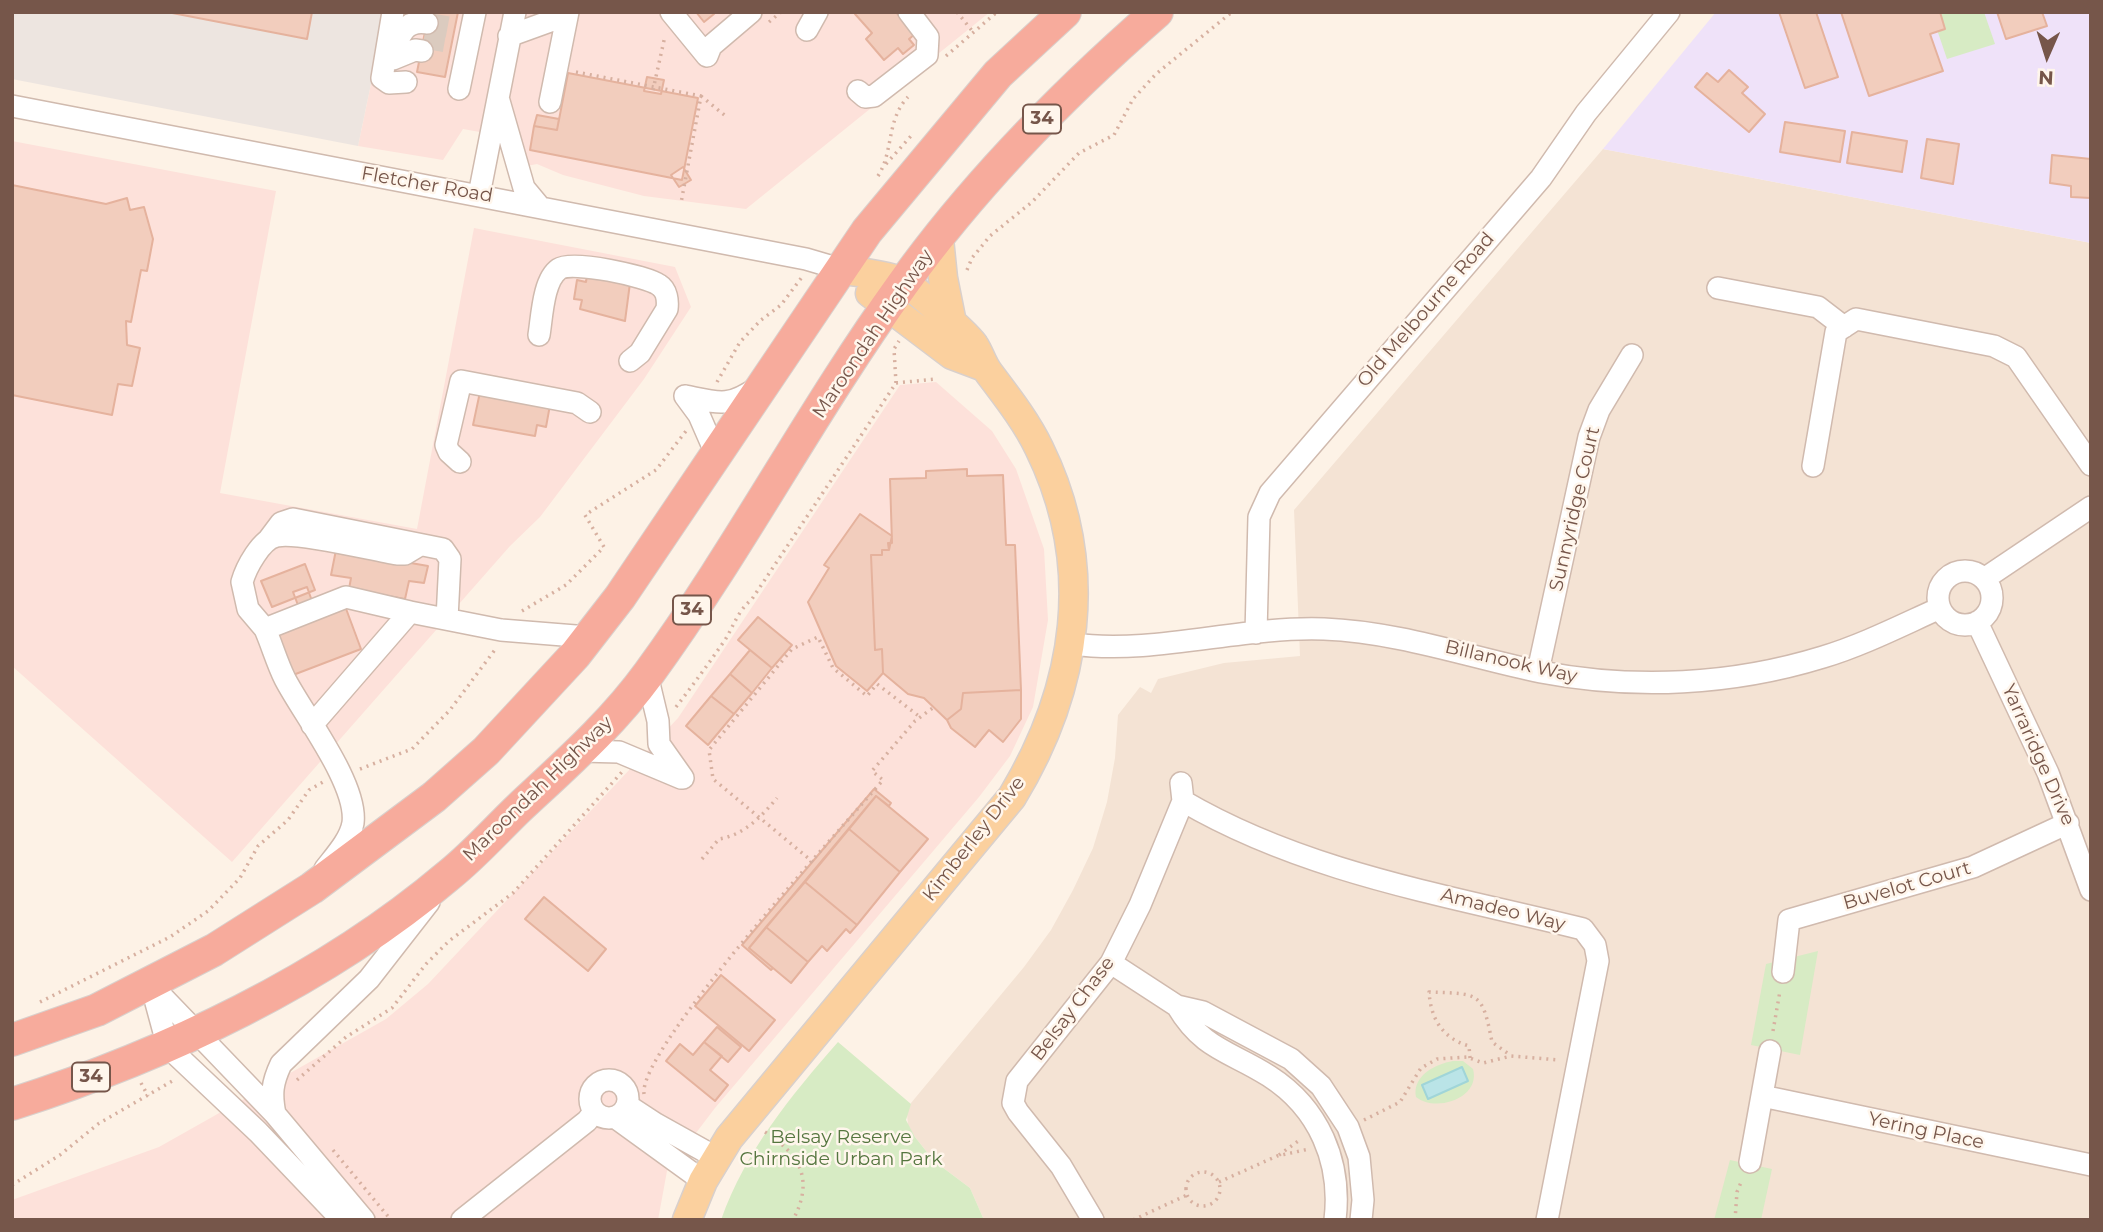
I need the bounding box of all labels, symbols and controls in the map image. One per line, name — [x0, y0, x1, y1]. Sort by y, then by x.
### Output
north arrow — [2012, 21, 2082, 91]
text: N — [2038, 66, 2054, 89]
road number: 34 — [1023, 104, 1061, 134]
street label: Fletcher Road — [359, 162, 495, 208]
street label: Old Melbourne Road — [1353, 228, 1499, 392]
street label: Maroondah Highway — [808, 245, 938, 423]
street label: Sunnyridge Court — [1545, 424, 1605, 594]
road number: 34 — [673, 596, 711, 624]
street label: Billanook Way — [1443, 636, 1579, 688]
street label: Yarraridge Drive — [1997, 681, 2079, 829]
street label: Maroondah Highway — [459, 712, 617, 866]
street label: Kimberley Drive — [918, 772, 1030, 906]
street label: Buvelot Court — [1841, 857, 1973, 915]
street label: Amadeo Way — [1438, 884, 1568, 936]
street label: Belsay Chase — [1026, 952, 1120, 1066]
road number: 34 — [72, 1062, 110, 1092]
street label: Yering Place — [1866, 1108, 1986, 1154]
park label: Belsay Reserve Chirnside Urban Park — [739, 1126, 943, 1170]

